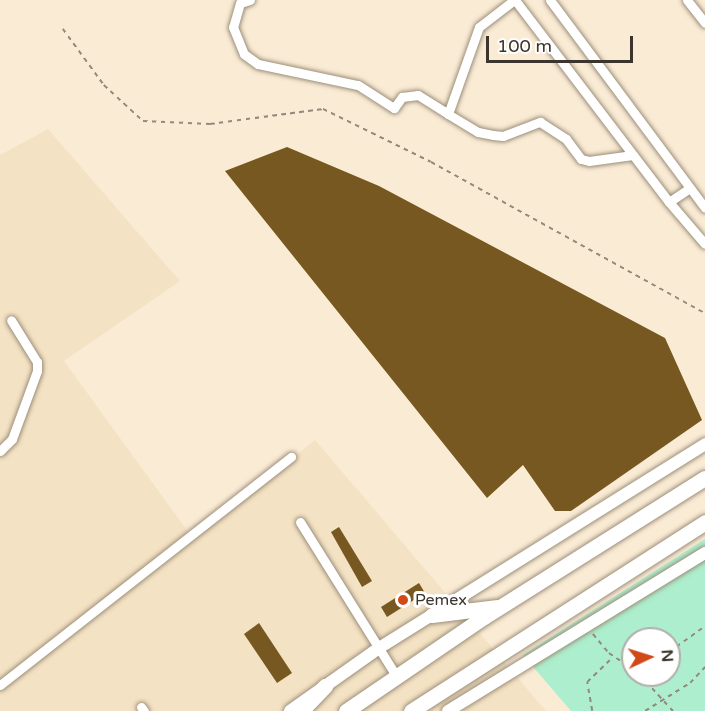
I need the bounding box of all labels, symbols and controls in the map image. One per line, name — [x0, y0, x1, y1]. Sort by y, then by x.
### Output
scale bar — [489, 24, 636, 62]
text: 100 m — [497, 35, 552, 57]
place label: Pemex — [415, 590, 467, 610]
marker: Pemex — [396, 593, 410, 607]
north arrow — [621, 627, 681, 687]
text: N — [657, 649, 677, 663]

